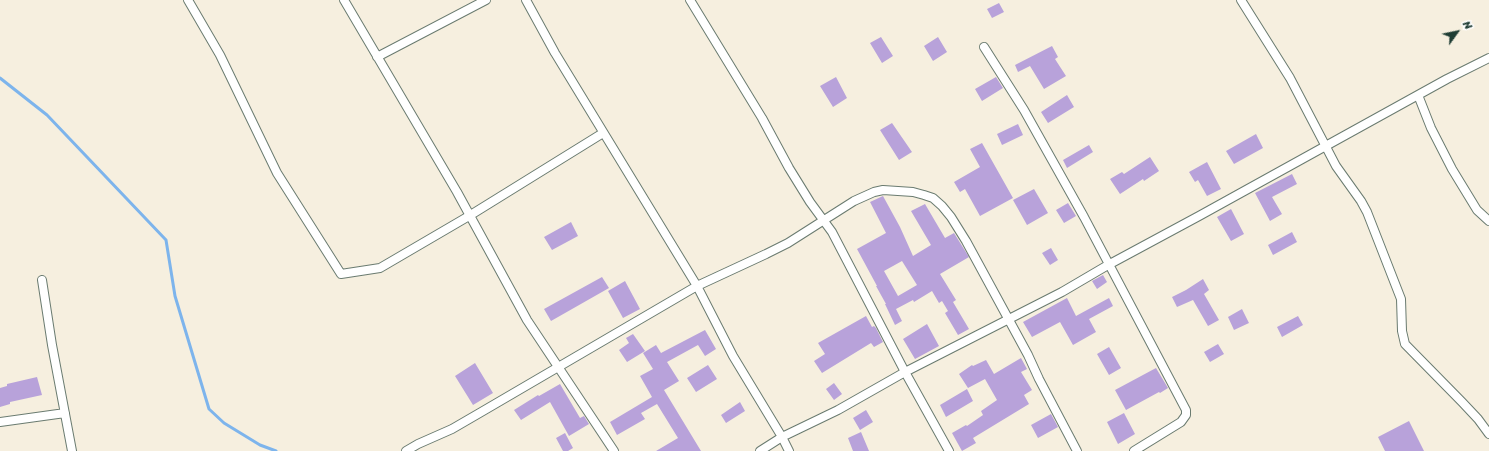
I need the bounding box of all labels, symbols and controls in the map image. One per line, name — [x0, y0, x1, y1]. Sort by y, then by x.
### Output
north arrow — [1437, 12, 1477, 52]
text: N — [1457, 17, 1478, 34]

